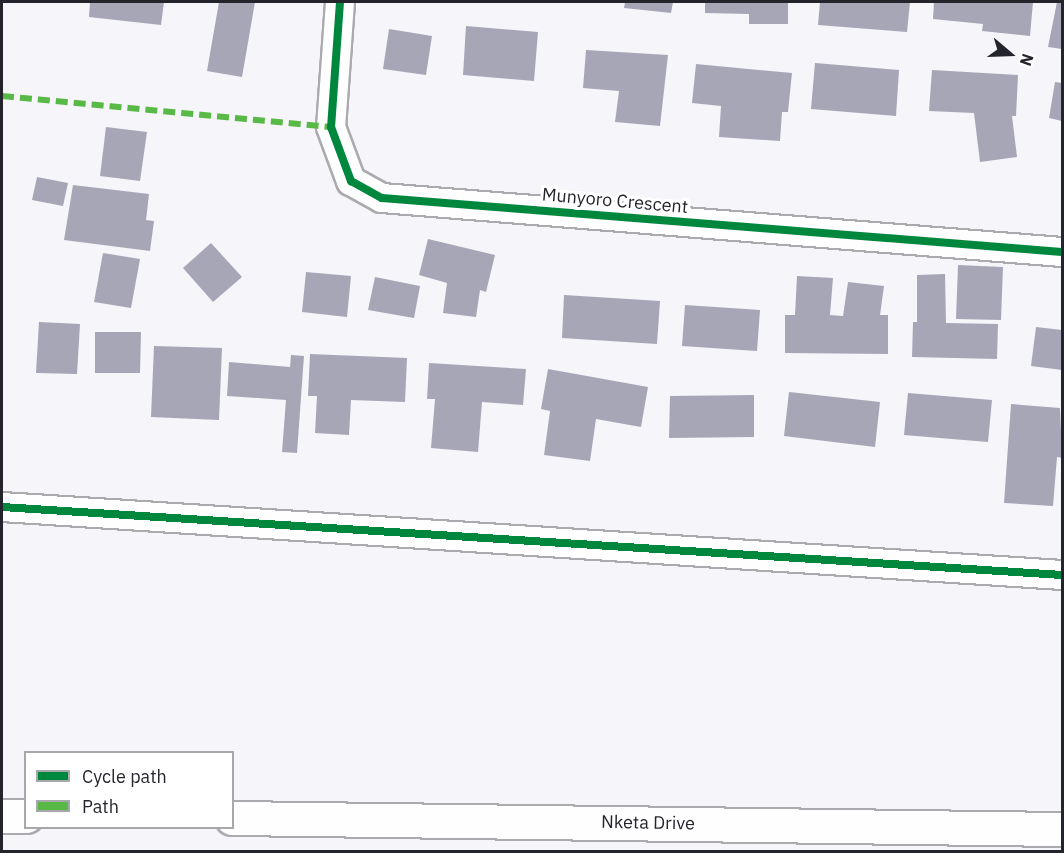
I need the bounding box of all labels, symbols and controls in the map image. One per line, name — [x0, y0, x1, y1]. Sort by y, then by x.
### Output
north arrow — [980, 24, 1040, 84]
text: N — [1016, 51, 1038, 69]
street label: Munyoro Crescent — [541, 184, 689, 218]
legend — [24, 751, 234, 829]
text: Cycle path — [82, 765, 167, 788]
text: Path — [82, 795, 119, 818]
street label: Nketa Drive — [601, 811, 695, 835]

